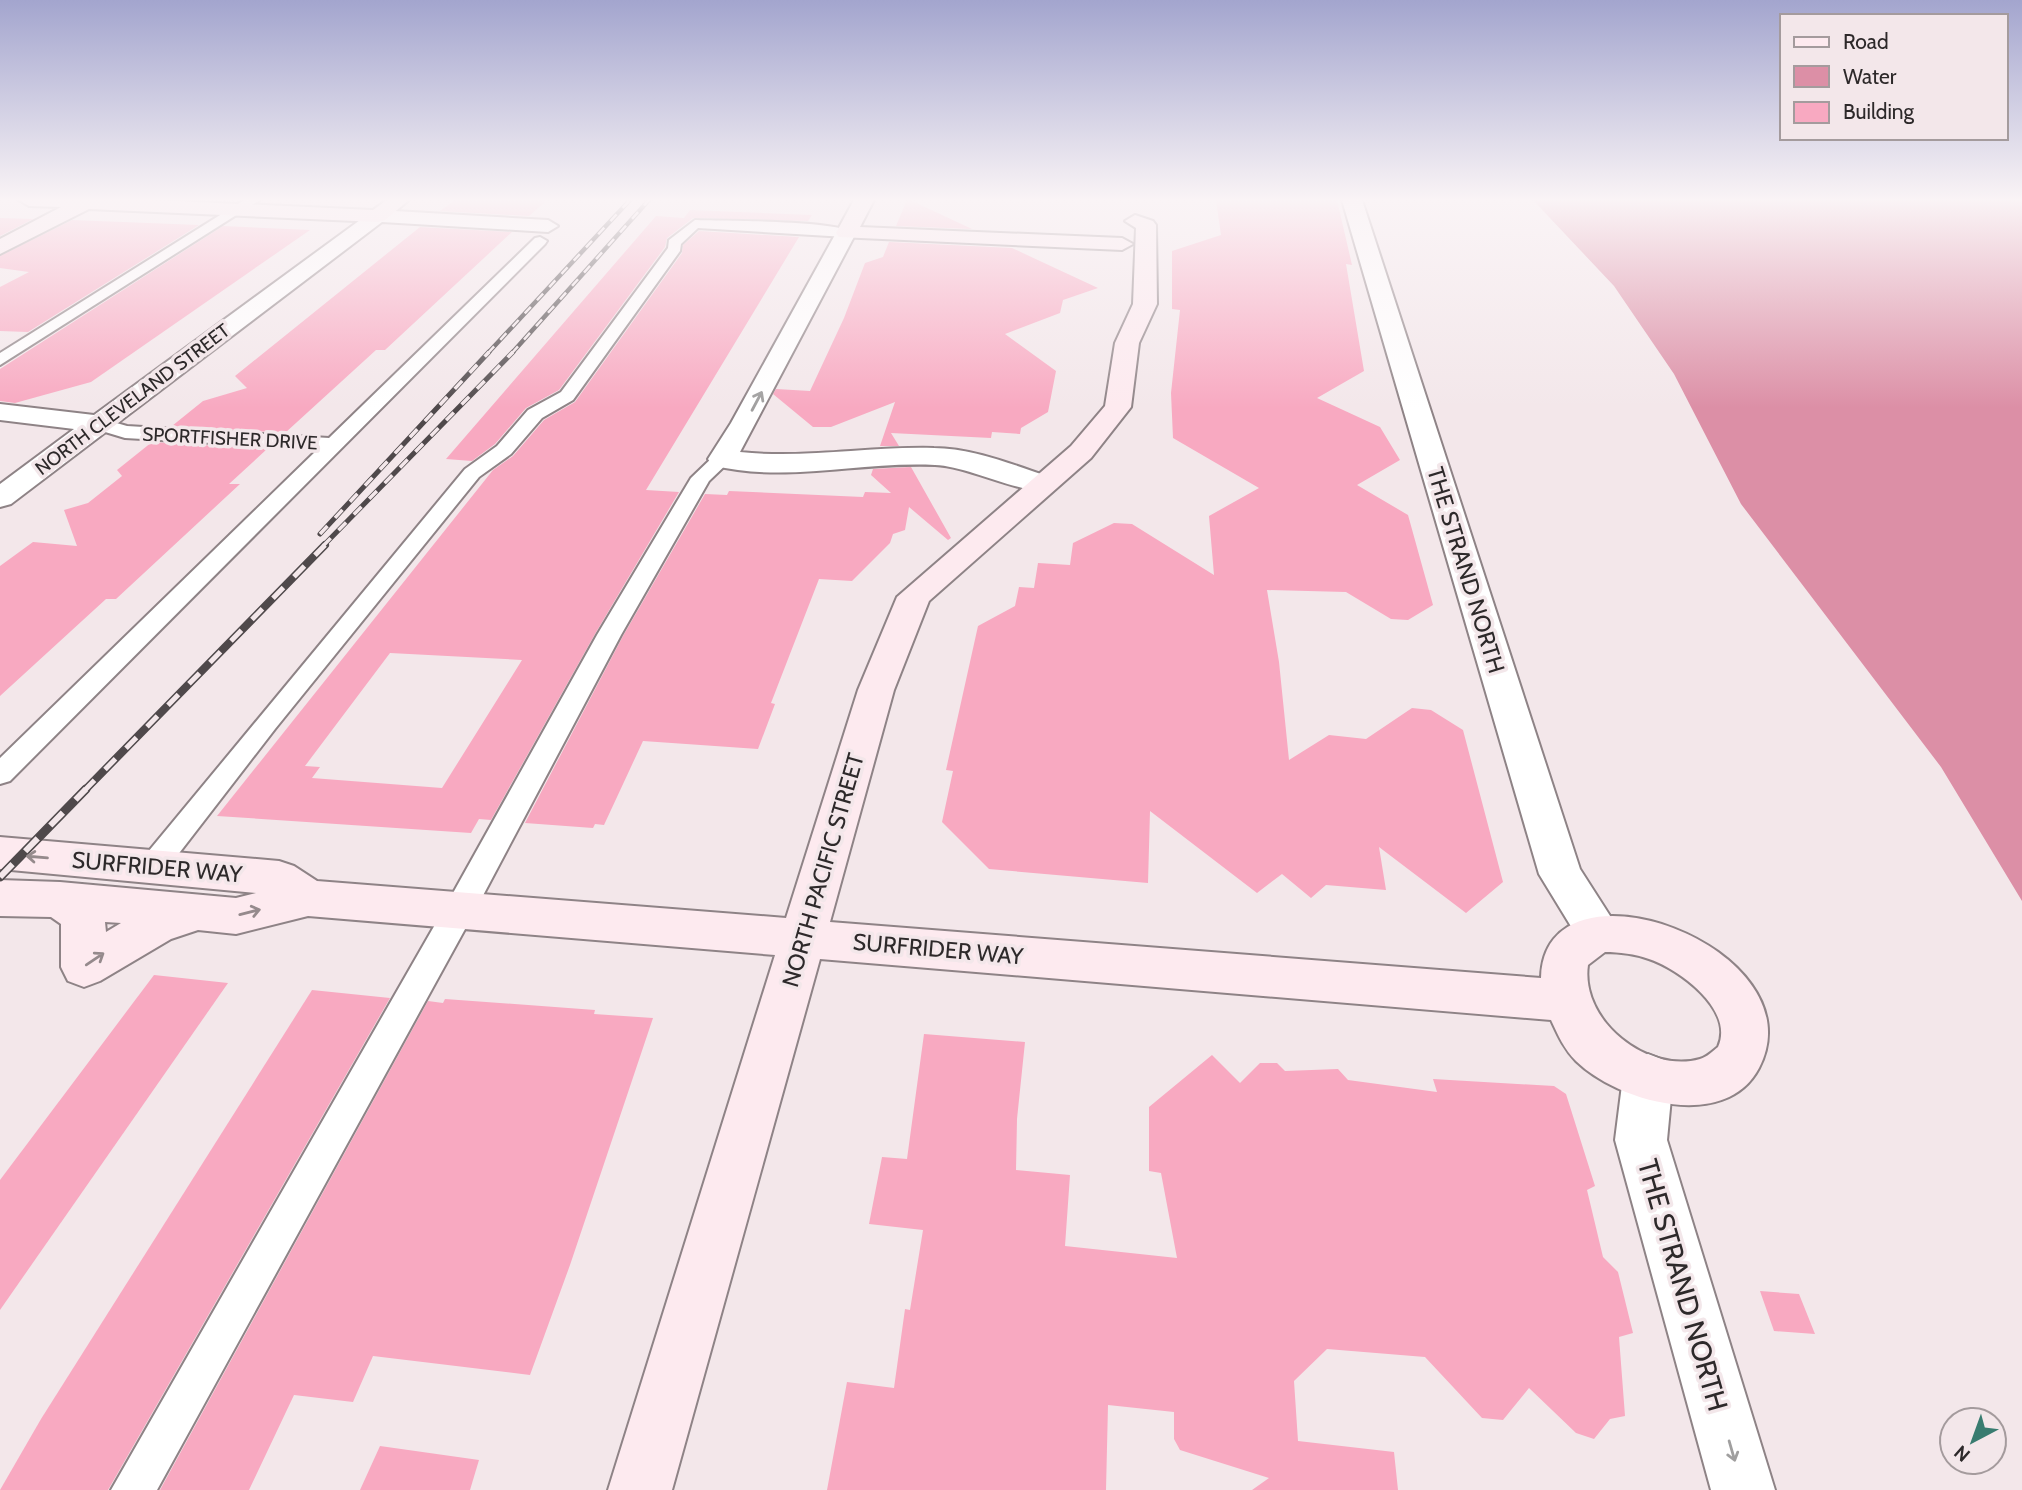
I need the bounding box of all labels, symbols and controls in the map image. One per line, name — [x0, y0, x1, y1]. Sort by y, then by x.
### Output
legend — [1780, 14, 2008, 140]
text: Road — [1843, 29, 1889, 54]
text: Water — [1843, 64, 1897, 89]
text: Building — [1843, 99, 1915, 124]
street label: NORTH CLEVELAND STREET — [31, 319, 234, 480]
one-way arrow — [750, 391, 764, 412]
street label: SPORTFISHER DRIVE — [142, 422, 318, 455]
street label: THE STRAND NORTH — [1421, 463, 1511, 677]
street label: NORTH PACIFIC STREET — [776, 750, 870, 990]
street label: SURFRIDER WAY — [71, 846, 244, 888]
one-way arrow — [26, 850, 48, 863]
one-way arrow — [238, 905, 261, 919]
street label: SURFRIDER WAY — [852, 928, 1025, 970]
one-way arrow — [85, 952, 105, 966]
street label: THE STRAND NORTH — [1631, 1155, 1735, 1415]
north arrow — [1938, 1406, 2008, 1476]
one-way arrow — [1726, 1439, 1739, 1461]
text: N — [1950, 1440, 1975, 1467]

